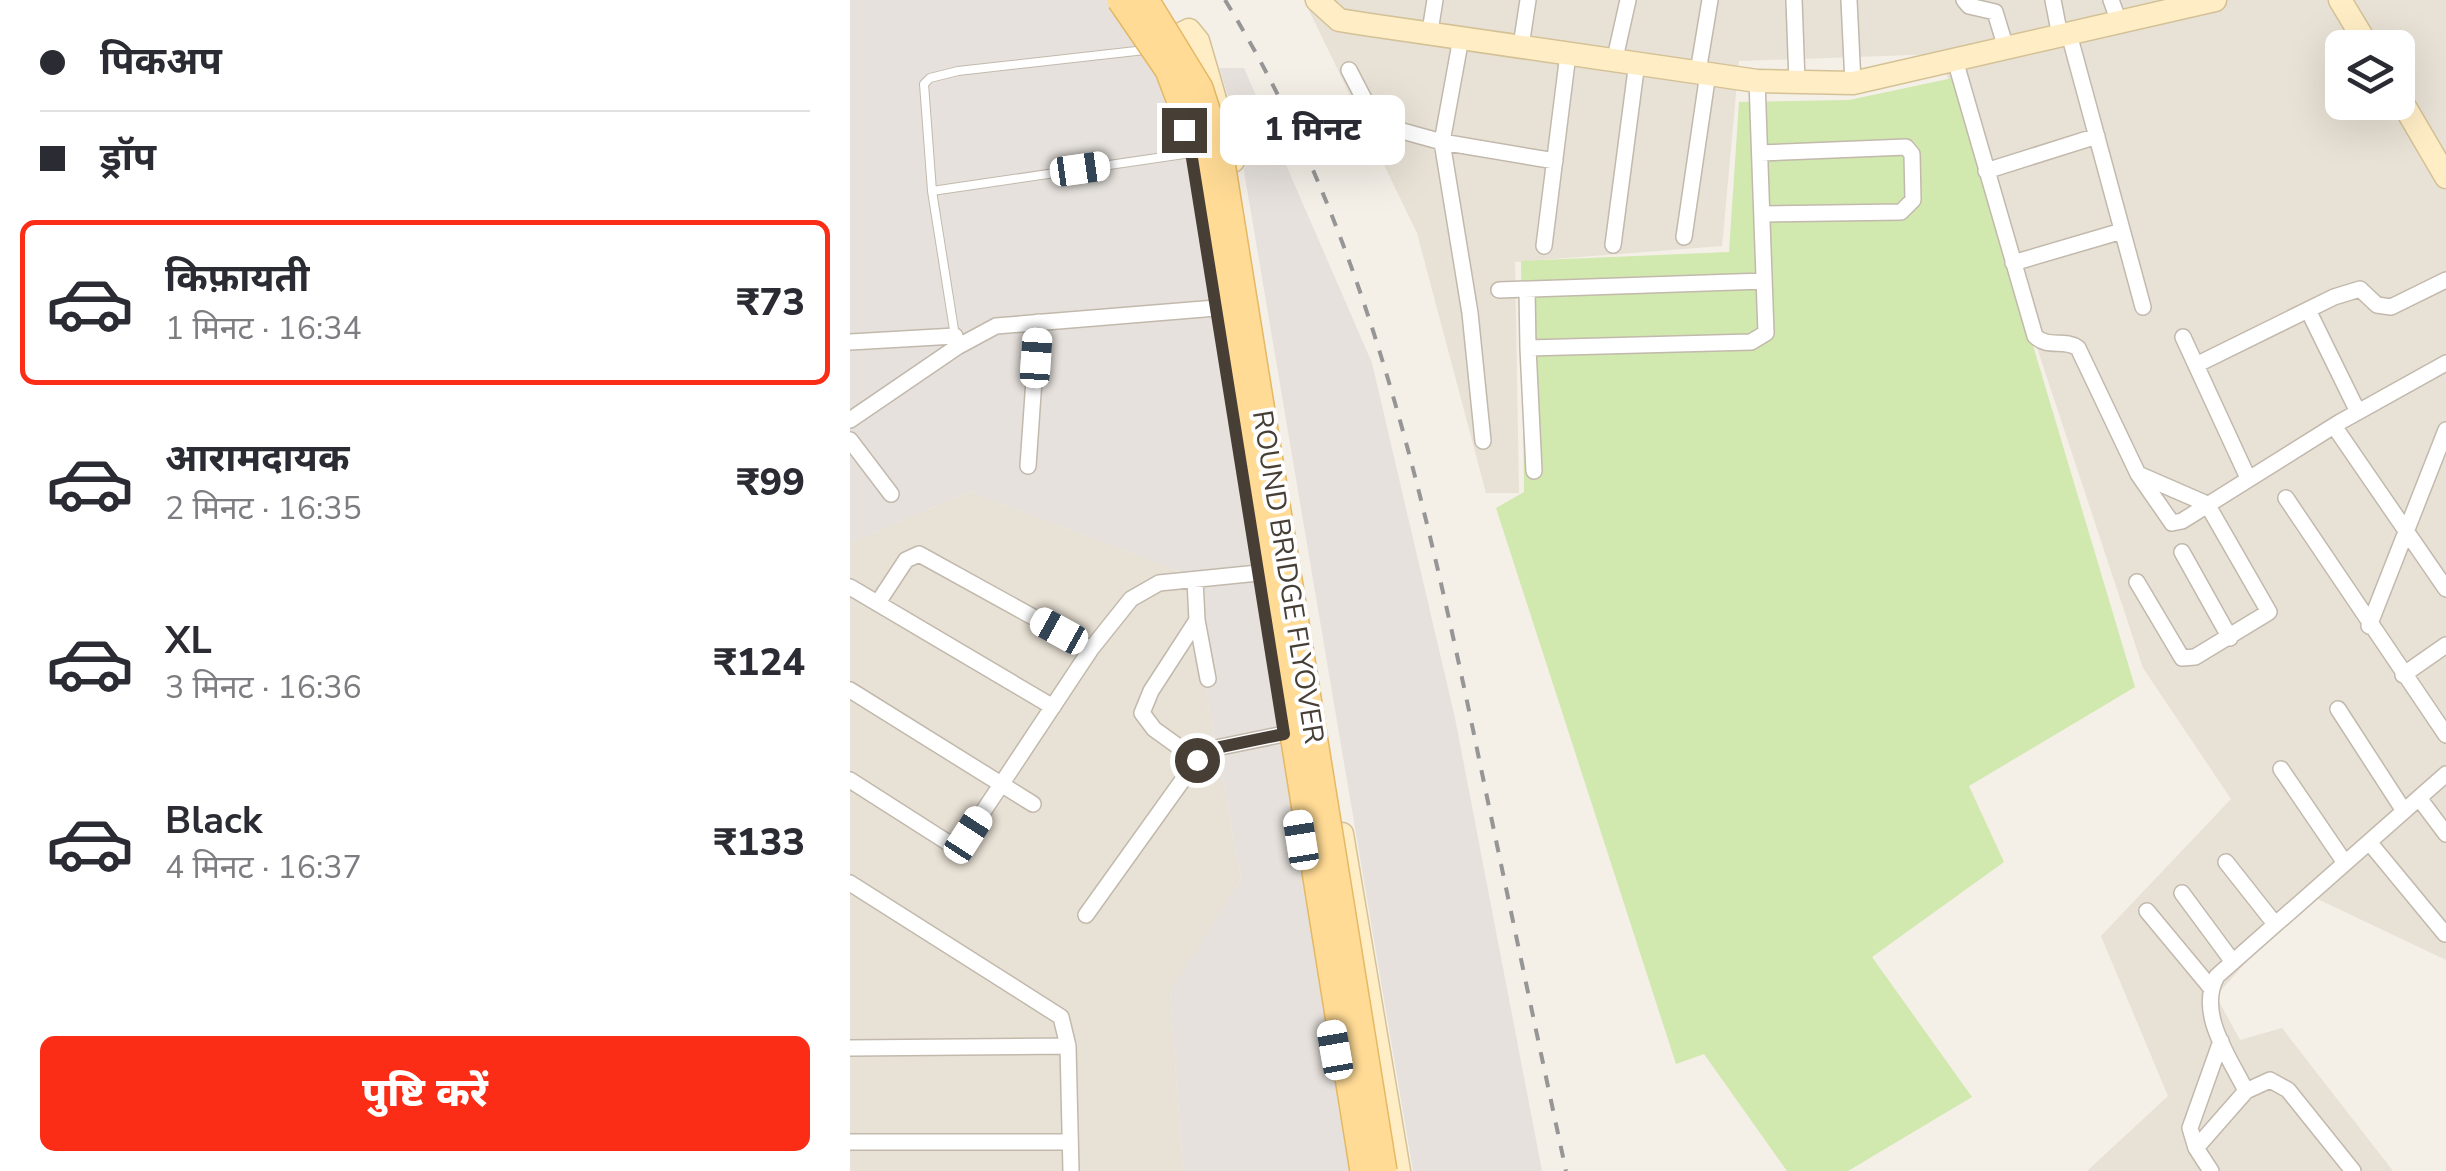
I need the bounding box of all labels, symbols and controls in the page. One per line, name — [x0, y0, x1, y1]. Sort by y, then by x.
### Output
map controls — [2325, 30, 2415, 120]
button: layers — [2325, 30, 2415, 120]
text: पिकअप — [100, 36, 222, 87]
callout: 1 मिनट — [1219, 95, 1404, 165]
route end — [1162, 108, 1207, 153]
text: 1 मिनट — [1264, 108, 1361, 151]
text: ड्रॉप — [100, 132, 156, 183]
car — [1048, 150, 1112, 188]
text: किफ़ायती — [165, 253, 309, 304]
icon: car — [45, 258, 135, 348]
text: ₹73 — [737, 277, 805, 328]
text: 1 मिनट · 16:34 — [165, 307, 362, 350]
car — [1019, 327, 1053, 389]
street label: ROUND BRIDGE FLYOVER — [1243, 408, 1333, 746]
text: आरामदायक — [165, 433, 349, 484]
icon: car — [45, 438, 135, 528]
text: ₹99 — [737, 457, 805, 508]
text: 2 मिनट · 16:35 — [165, 487, 362, 530]
car — [1025, 603, 1093, 659]
text: XL — [165, 615, 212, 666]
icon: car — [45, 618, 135, 708]
text: ₹124 — [714, 637, 805, 688]
text: 3 मिनट · 16:36 — [165, 666, 362, 709]
route start — [1175, 738, 1220, 783]
text: Black — [165, 795, 262, 846]
icon: car — [45, 798, 135, 888]
car — [939, 802, 997, 868]
car — [1281, 808, 1321, 872]
text: ₹133 — [714, 817, 805, 868]
text: 4 मिनट · 16:37 — [165, 846, 362, 889]
car — [1315, 1018, 1355, 1082]
button: पुष्टि करें — [40, 1036, 810, 1151]

